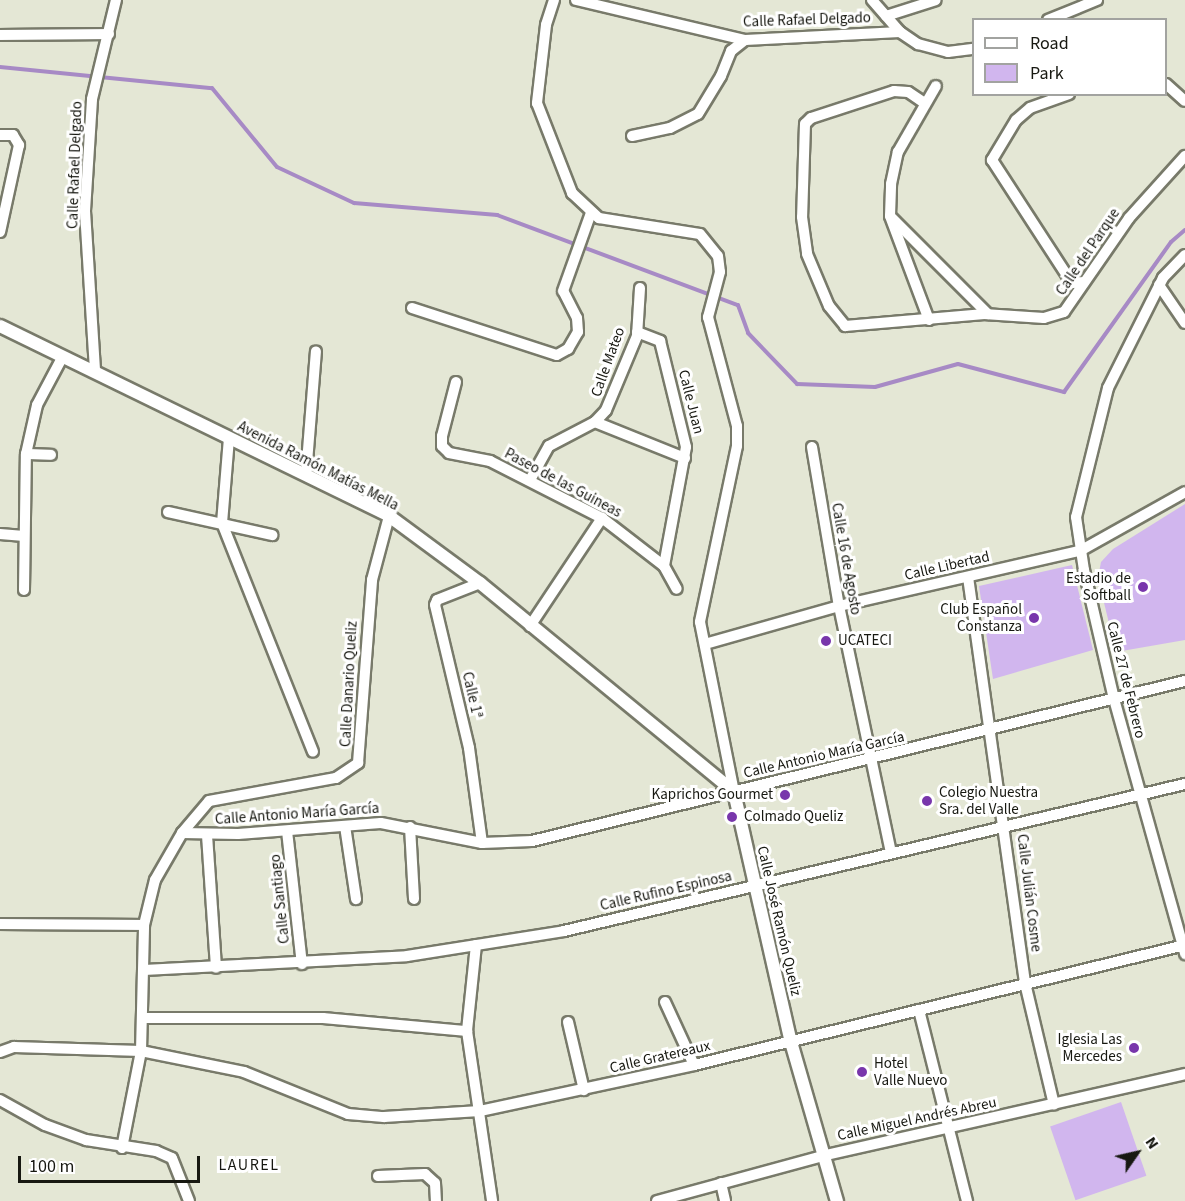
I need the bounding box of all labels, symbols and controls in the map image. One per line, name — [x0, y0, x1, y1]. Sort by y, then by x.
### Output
street label: Calle Rafael Delgado — [743, 9, 871, 31]
legend — [972, 18, 1167, 96]
text: Road — [1030, 31, 1069, 56]
text: Park — [1030, 61, 1064, 86]
street label: Calle Rafael Delgado — [64, 101, 86, 229]
street label: Calle del Parque — [1052, 205, 1124, 299]
street label: Calle Mateo — [587, 325, 629, 399]
street label: Calle Juan — [674, 368, 708, 436]
street label: Avenida Ramón Matías Mella — [234, 417, 402, 515]
street label: Paseo de las Guineas — [501, 445, 625, 521]
street label: Calle 16 de Agosto — [827, 502, 865, 616]
street label: Calle Libertad — [903, 547, 991, 585]
place label: Estadio de Softball — [1066, 569, 1131, 604]
marker: Estadio de Softball — [1136, 580, 1150, 594]
place label: Club Español Constanza — [940, 600, 1022, 635]
marker: Club Español Constanza — [1027, 611, 1041, 625]
street label: Calle Danario Queliz — [337, 620, 361, 748]
street label: Calle 27 de Febrero — [1103, 620, 1149, 740]
place label: UCATECI — [838, 632, 892, 650]
marker: UCATECI — [819, 634, 833, 648]
street label: Calle 1ª — [458, 670, 486, 720]
street label: Calle Antonio María García — [742, 728, 906, 782]
place label: Colegio Nuestra Sra. del Valle — [939, 783, 1038, 818]
place label: Kaprichos Gourmet — [652, 786, 773, 804]
marker: Kaprichos Gourmet — [778, 788, 792, 802]
marker: Colegio Nuestra Sra. del Valle — [920, 794, 934, 808]
street label: Calle Antonio María García — [214, 799, 380, 829]
place label: Colmado Queliz — [744, 808, 843, 826]
marker: Colmado Queliz — [725, 810, 739, 824]
street label: Calle Julián Cosme — [1013, 833, 1045, 953]
street label: Calle José Ramón Queliz — [753, 844, 805, 998]
street label: Calle Santiago — [266, 853, 294, 945]
street label: Calle Rufino Espinosa — [598, 867, 734, 915]
place label: Iglesia Las Mercedes — [1058, 1030, 1122, 1065]
street label: Calle Gratereaux — [608, 1037, 712, 1077]
marker: Iglesia Las Mercedes — [1127, 1041, 1141, 1055]
place label: Hotel Valle Nuevo — [874, 1054, 948, 1089]
marker: Hotel Valle Nuevo — [855, 1065, 869, 1079]
street label: Calle Miguel Andrés Abreu — [836, 1093, 998, 1145]
north arrow — [1107, 1123, 1167, 1183]
text: N — [1140, 1132, 1164, 1153]
scale bar — [21, 1144, 202, 1182]
text: 100 m — [29, 1154, 74, 1179]
district label: LAUREL — [219, 1155, 279, 1175]

